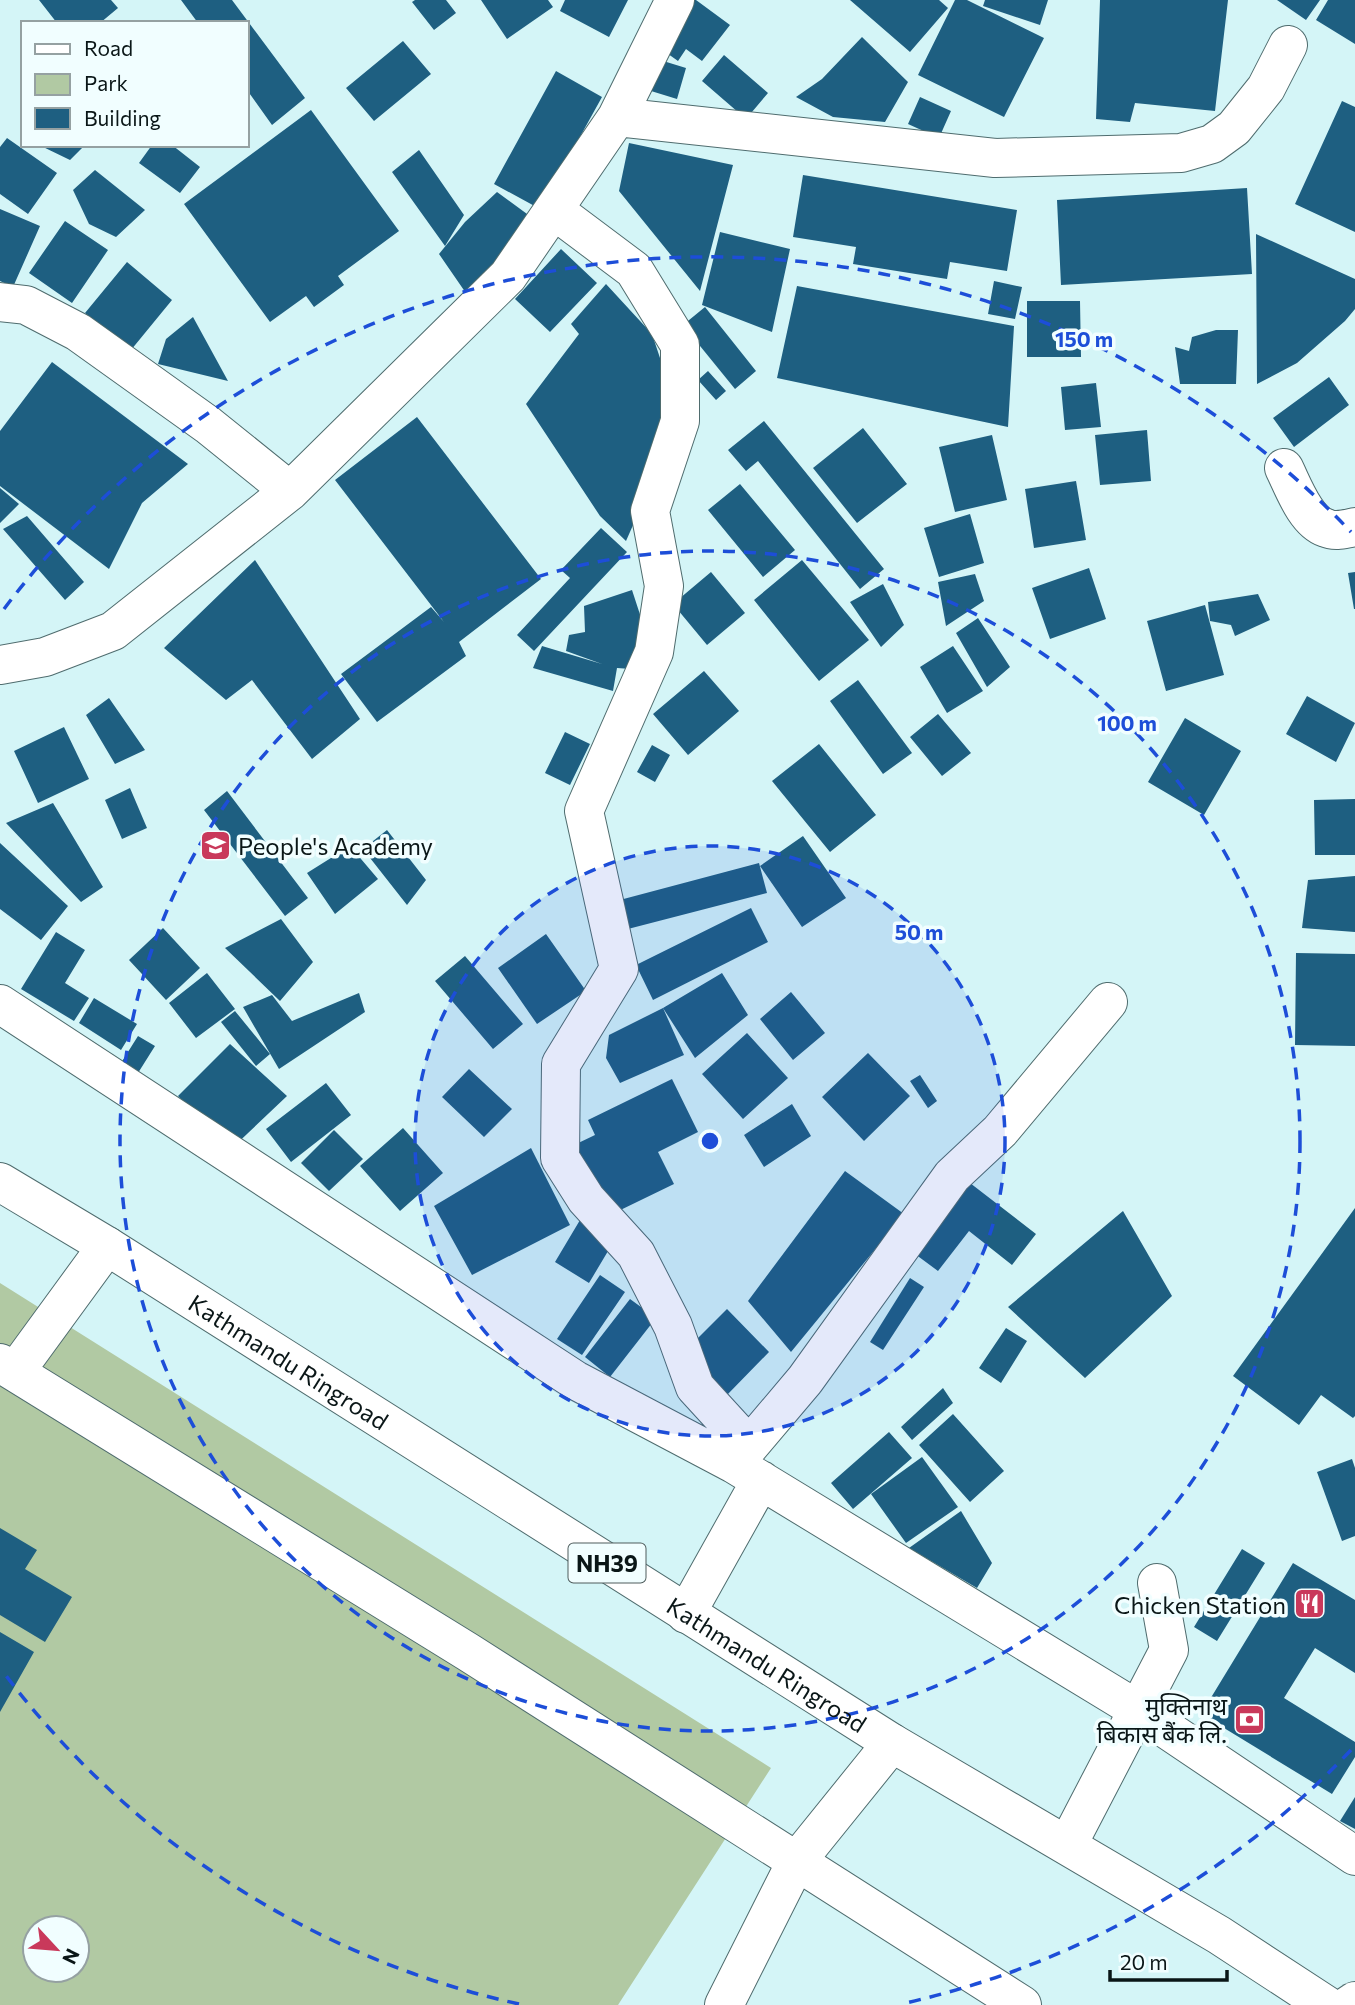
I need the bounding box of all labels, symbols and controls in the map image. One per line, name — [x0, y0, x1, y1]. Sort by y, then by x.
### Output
legend — [21, 21, 248, 147]
text: Road — [84, 35, 133, 60]
text: Park — [84, 70, 128, 95]
text: Building — [84, 105, 161, 130]
text: 150 m — [1055, 326, 1113, 351]
text: 100 m — [1097, 710, 1157, 735]
school or university icon: People's Academy — [198, 828, 232, 862]
place label: People's Academy — [238, 831, 433, 860]
text: 50 m — [895, 919, 943, 944]
centre of rings — [698, 1129, 722, 1153]
street label: Kathmandu Ringroad — [184, 1287, 394, 1435]
road number: NH39 — [568, 1544, 646, 1582]
restaurant icon: Chicken Station — [1292, 1587, 1326, 1621]
street label: Kathmandu Ringroad — [662, 1590, 872, 1738]
place label: Chicken Station — [1114, 1590, 1286, 1619]
place label: मुक्तिनाथ बिकास बैंक लि. — [1097, 1691, 1228, 1748]
bank icon: मुक्तिनाथ बिकास बैंक लि. — [1233, 1702, 1267, 1736]
north arrow — [21, 1914, 91, 1984]
scale bar — [1110, 1938, 1227, 1982]
text: N — [58, 1945, 85, 1968]
text: 20 m — [1120, 1949, 1168, 1974]

